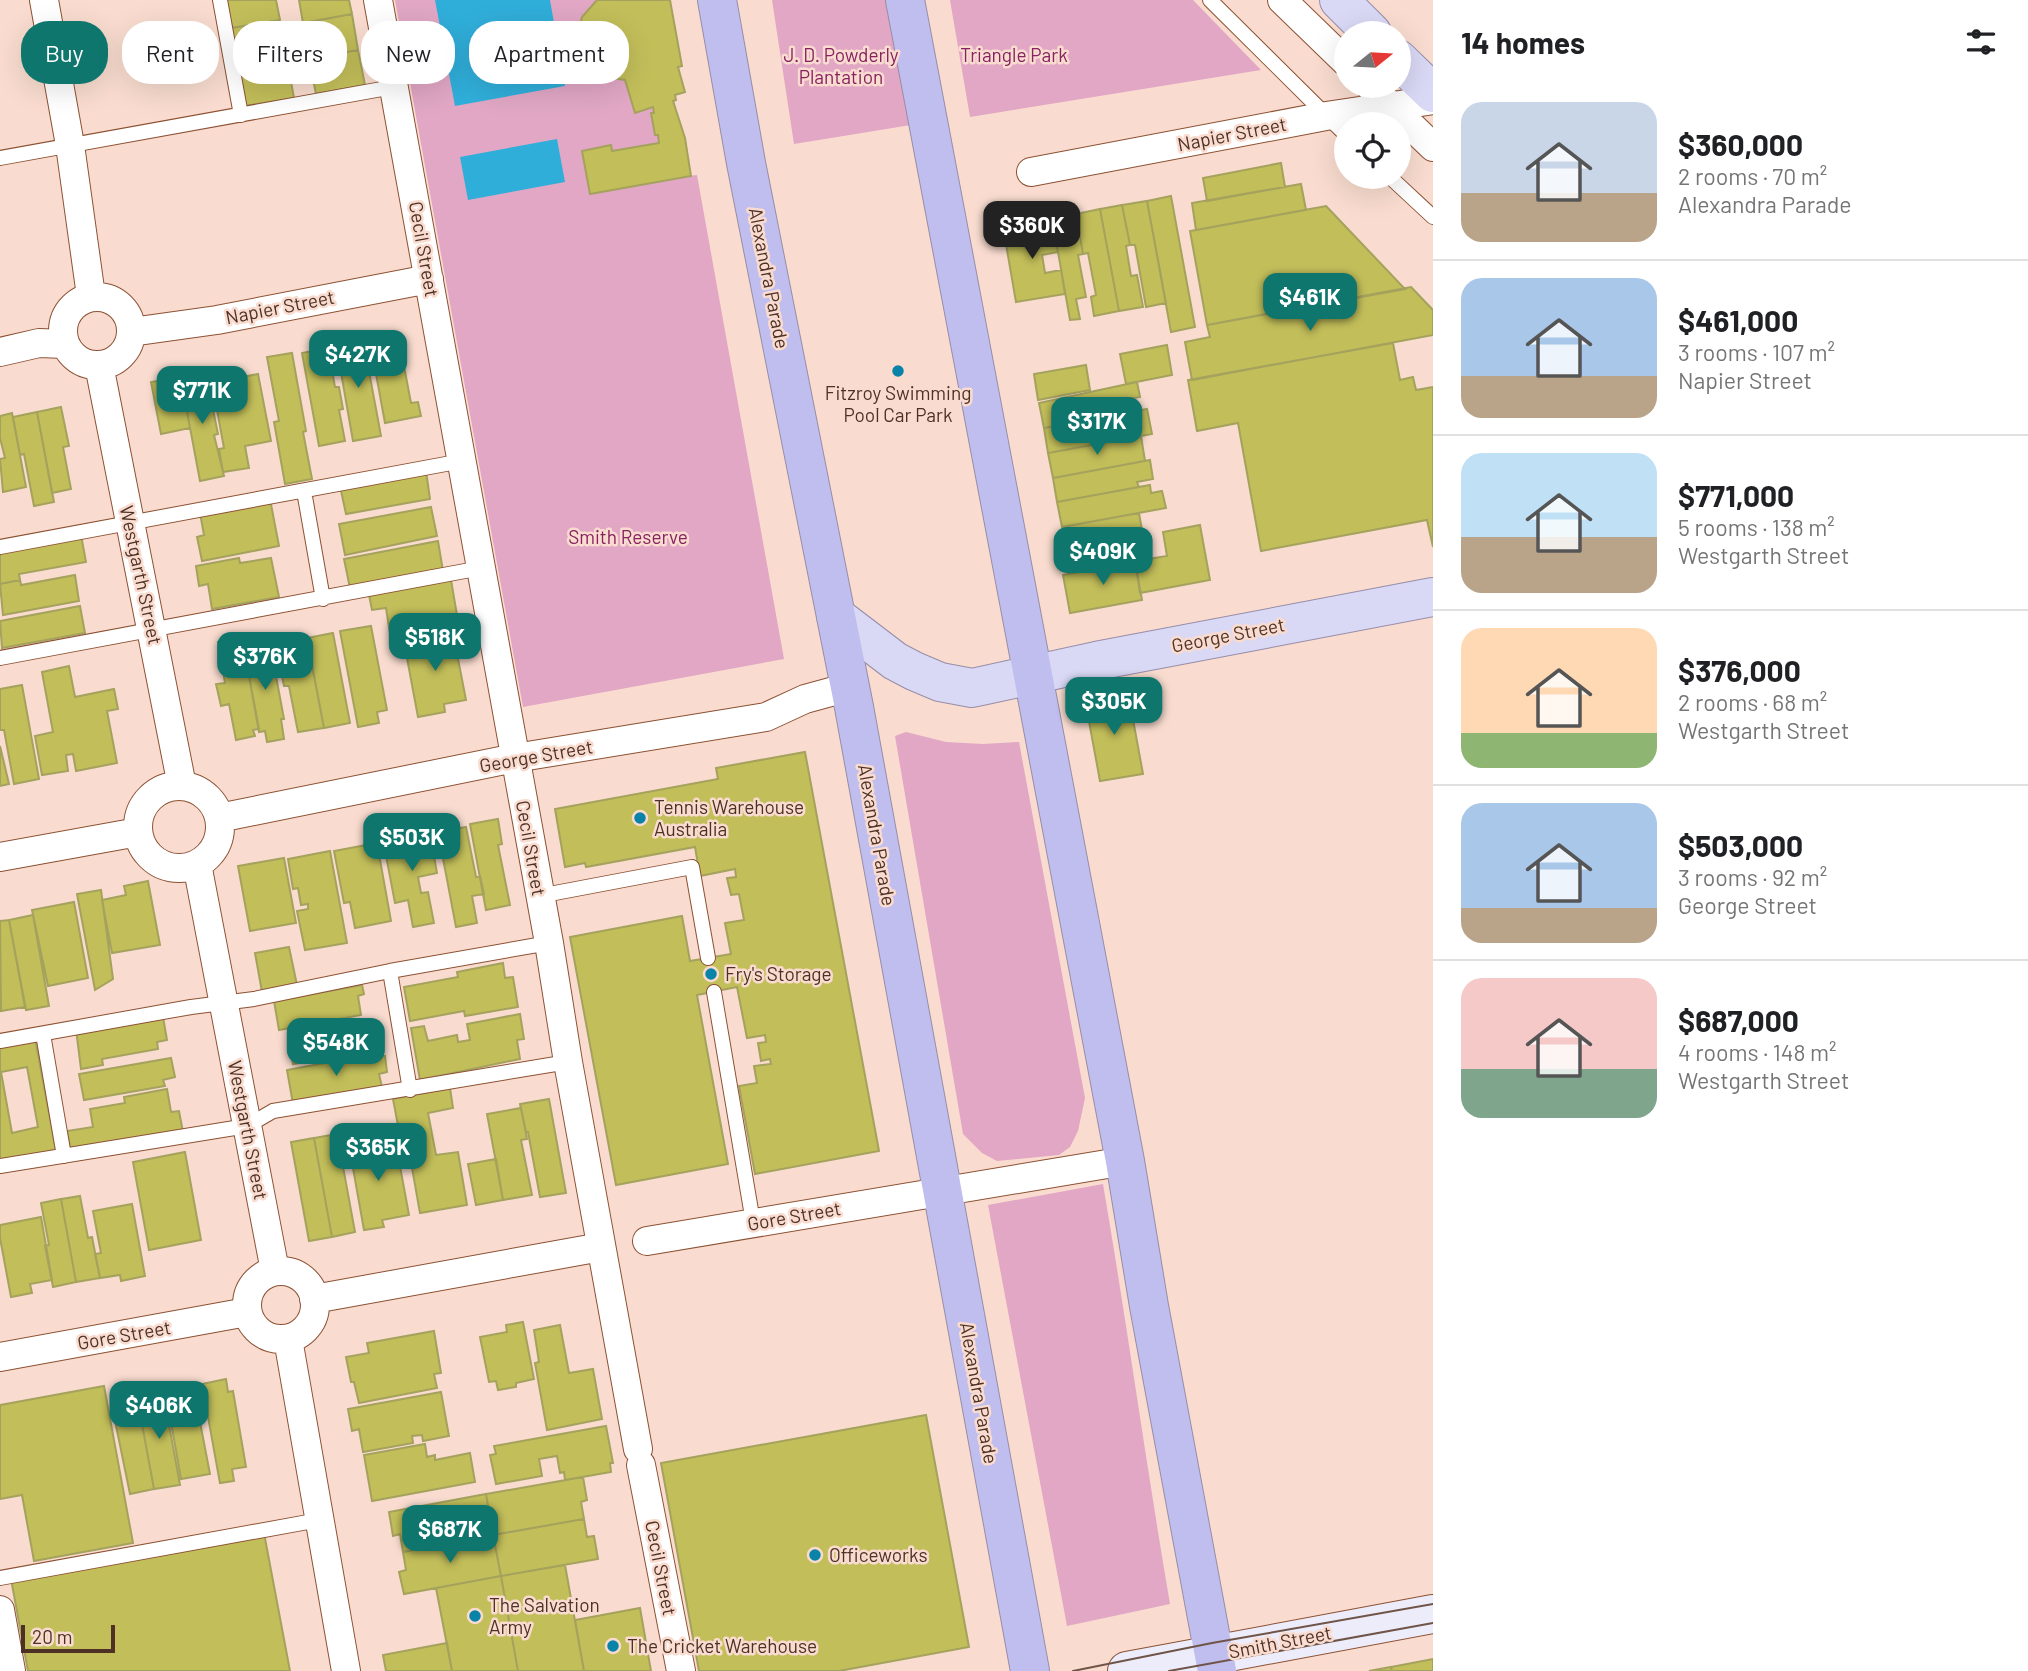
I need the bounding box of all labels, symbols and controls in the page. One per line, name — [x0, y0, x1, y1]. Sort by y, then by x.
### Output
chip: Buy — [21, 21, 108, 84]
chip: Rent — [122, 21, 219, 84]
chip: Filters — [233, 21, 347, 84]
chip: New — [361, 21, 455, 84]
chip: Apartment — [469, 21, 629, 84]
north arrow — [1334, 21, 1410, 98]
map controls — [1334, 21, 1411, 189]
icon: filters — [1962, 23, 2000, 61]
text: 14 homes — [1461, 24, 1585, 60]
park label: J. D. Powderly Plantation — [783, 43, 899, 88]
park label: Triangle Park — [960, 43, 1068, 66]
street label: Napier Street — [1175, 112, 1288, 155]
button: locate — [1334, 112, 1411, 189]
text: $360,000 — [1678, 126, 1803, 162]
icon: home — [1517, 130, 1601, 214]
text: 2 rooms · 70 m² — [1678, 162, 1827, 190]
text: Alexandra Parade — [1678, 190, 1852, 218]
street label: Cecil Street — [405, 199, 444, 298]
pin: $360K — [983, 202, 1081, 261]
street label: Alexandra Parade — [745, 205, 794, 350]
text: $360K — [999, 210, 1065, 238]
pin: $461K — [1261, 274, 1359, 333]
text: $461K — [1279, 282, 1341, 310]
street label: Napier Street — [223, 285, 336, 328]
text: $461,000 — [1678, 302, 1798, 338]
icon: home — [1517, 306, 1601, 390]
pin: $427K — [309, 330, 407, 390]
text: 3 rooms · 107 m² — [1678, 338, 1835, 366]
text: $427K — [325, 339, 391, 367]
marker: Fitzroy Swimming Pool Car Park — [890, 363, 906, 379]
pin: $771K — [153, 366, 251, 426]
text: Napier Street — [1678, 366, 1812, 394]
text: $771K — [173, 375, 231, 403]
place label: Fitzroy Swimming Pool Car Park — [825, 381, 971, 426]
pin: $317K — [1048, 398, 1146, 457]
text: $317K — [1067, 406, 1127, 434]
text: $771,000 — [1678, 477, 1794, 513]
icon: home — [1517, 481, 1601, 565]
street label: Westgarth Street — [116, 503, 167, 646]
text: 5 rooms · 138 m² — [1678, 513, 1835, 541]
park label: Smith Reserve — [568, 525, 688, 548]
pin: $409K — [1054, 528, 1152, 587]
text: $409K — [1070, 536, 1136, 564]
text: Westgarth Street — [1678, 541, 1849, 569]
street label: George Street — [1169, 612, 1286, 657]
pin: $518K — [386, 614, 484, 673]
text: $518K — [405, 622, 465, 650]
pin: $376K — [216, 632, 314, 692]
text: $376K — [233, 641, 297, 669]
text: $376,000 — [1678, 652, 1801, 688]
icon: home — [1517, 656, 1601, 740]
pin: $305K — [1065, 678, 1163, 737]
text: $305K — [1081, 686, 1147, 714]
text: 2 rooms · 68 m² — [1678, 688, 1827, 716]
text: Westgarth Street — [1678, 716, 1849, 744]
street label: George Street — [477, 734, 594, 777]
street label: Alexandra Parade — [854, 762, 901, 908]
place label: Tennis Warehouse Australia — [654, 795, 804, 840]
street label: Cecil Street — [512, 798, 551, 897]
marker: Tennis Warehouse Australia — [632, 810, 648, 826]
pin: $503K — [363, 814, 461, 873]
text: $503K — [379, 822, 445, 850]
text: $503,000 — [1678, 827, 1803, 863]
icon: home — [1517, 831, 1601, 915]
text: 3 rooms · 92 m² — [1678, 863, 1827, 891]
text: George Street — [1678, 891, 1817, 919]
place label: Fry's Storage — [725, 962, 832, 985]
marker: Fry's Storage — [703, 966, 719, 982]
text: $687,000 — [1678, 1002, 1799, 1038]
icon: home — [1517, 1006, 1601, 1090]
pin: $548K — [287, 1018, 385, 1078]
text: $548K — [303, 1027, 369, 1055]
text: 4 rooms · 148 m² — [1678, 1038, 1837, 1066]
street label: Westgarth Street — [224, 1058, 273, 1202]
text: Westgarth Street — [1678, 1066, 1849, 1094]
pin: $365K — [329, 1124, 427, 1183]
text: $365K — [346, 1132, 410, 1160]
street label: Gore Street — [745, 1196, 842, 1235]
street label: Gore Street — [75, 1315, 172, 1354]
street label: Alexandra Parade — [956, 1320, 1003, 1466]
pin: $406K — [110, 1382, 208, 1441]
text: $406K — [126, 1390, 192, 1418]
pin: $687K — [401, 1506, 499, 1565]
text: $687K — [418, 1514, 482, 1542]
street label: Cecil Street — [641, 1518, 682, 1617]
place label: Officeworks — [829, 1543, 928, 1566]
marker: Officeworks — [807, 1547, 823, 1563]
place label: The Salvation Army — [489, 1593, 600, 1638]
marker: The Salvation Army — [467, 1608, 483, 1624]
street label: Smith Street — [1226, 1620, 1333, 1663]
scale bar — [21, 1622, 116, 1654]
text: 20 m — [32, 1625, 72, 1648]
place label: The Cricket Warehouse — [627, 1634, 817, 1657]
marker: The Cricket Warehouse — [605, 1638, 621, 1654]

